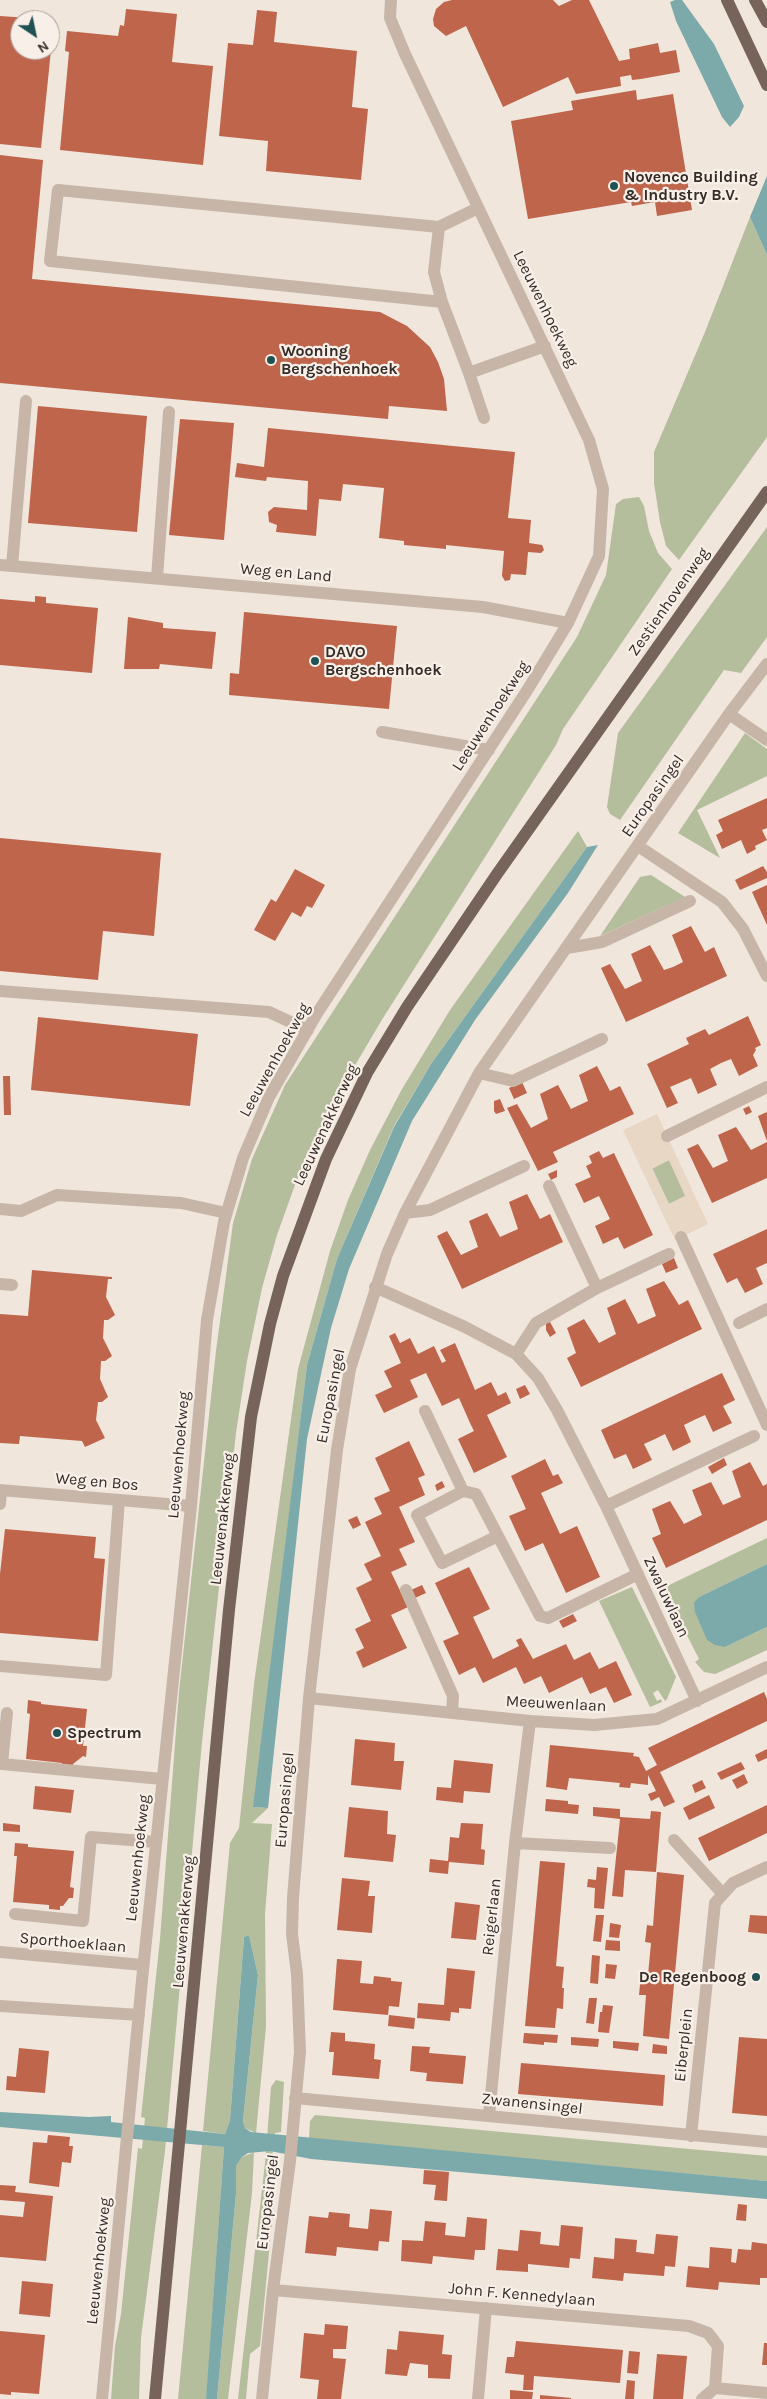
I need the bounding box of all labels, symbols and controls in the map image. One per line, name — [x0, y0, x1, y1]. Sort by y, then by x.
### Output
north arrow — [10, 10, 60, 60]
text: N — [34, 37, 52, 57]
place label: Novenco Building & Industry B.V. — [624, 167, 758, 205]
marker: Novenco Building & Industry B.V. — [608, 180, 620, 192]
street label: Leeuwenhoekweg — [508, 247, 582, 371]
place label: Wooning Bergschenhoek — [281, 341, 398, 379]
marker: Wooning Bergschenhoek — [265, 354, 277, 366]
street label: Zestienhovenweg — [624, 544, 714, 660]
street label: Weg en Land — [239, 559, 333, 587]
place label: DAVO Bergschenhoek — [325, 642, 442, 680]
marker: DAVO Bergschenhoek — [309, 655, 321, 667]
street label: Leeuwenhoekweg — [448, 657, 534, 775]
street label: Europasingel — [618, 751, 688, 841]
street label: Leeuwenhoekweg — [236, 1000, 314, 1120]
street label: Leeuwenakkerweg — [289, 1061, 363, 1189]
street label: Europasingel — [312, 1347, 350, 1445]
street label: Leeuwenhoekweg — [164, 1391, 194, 1519]
street label: Leeuwenakkerweg — [207, 1452, 239, 1586]
street label: Weg en Bos — [55, 1469, 139, 1495]
street label: Zwaluwlaan — [639, 1553, 693, 1641]
street label: Meeuwenlaan — [505, 1692, 607, 1716]
place label: Spectrum — [67, 1723, 142, 1743]
marker: Spectrum — [51, 1727, 63, 1739]
street label: Europasingel — [271, 1751, 299, 1849]
street label: Leeuwenhoekweg — [122, 1794, 154, 1922]
street label: Leeuwenakkerweg — [169, 1855, 199, 1989]
street label: Reigerlaan — [478, 1877, 506, 1957]
street label: Sporthoeklaan — [19, 1929, 127, 1957]
place label: De Regenboog — [639, 1967, 746, 1987]
marker: De Regenboog — [750, 1971, 762, 1983]
street label: Eiberplein — [671, 2007, 697, 2083]
street label: Zwanensingel — [480, 2089, 584, 2119]
street label: Europasingel — [253, 2153, 283, 2251]
street label: Leeuwenhoekweg — [83, 2197, 115, 2325]
street label: John F. Kennedylaan — [448, 2279, 596, 2311]

